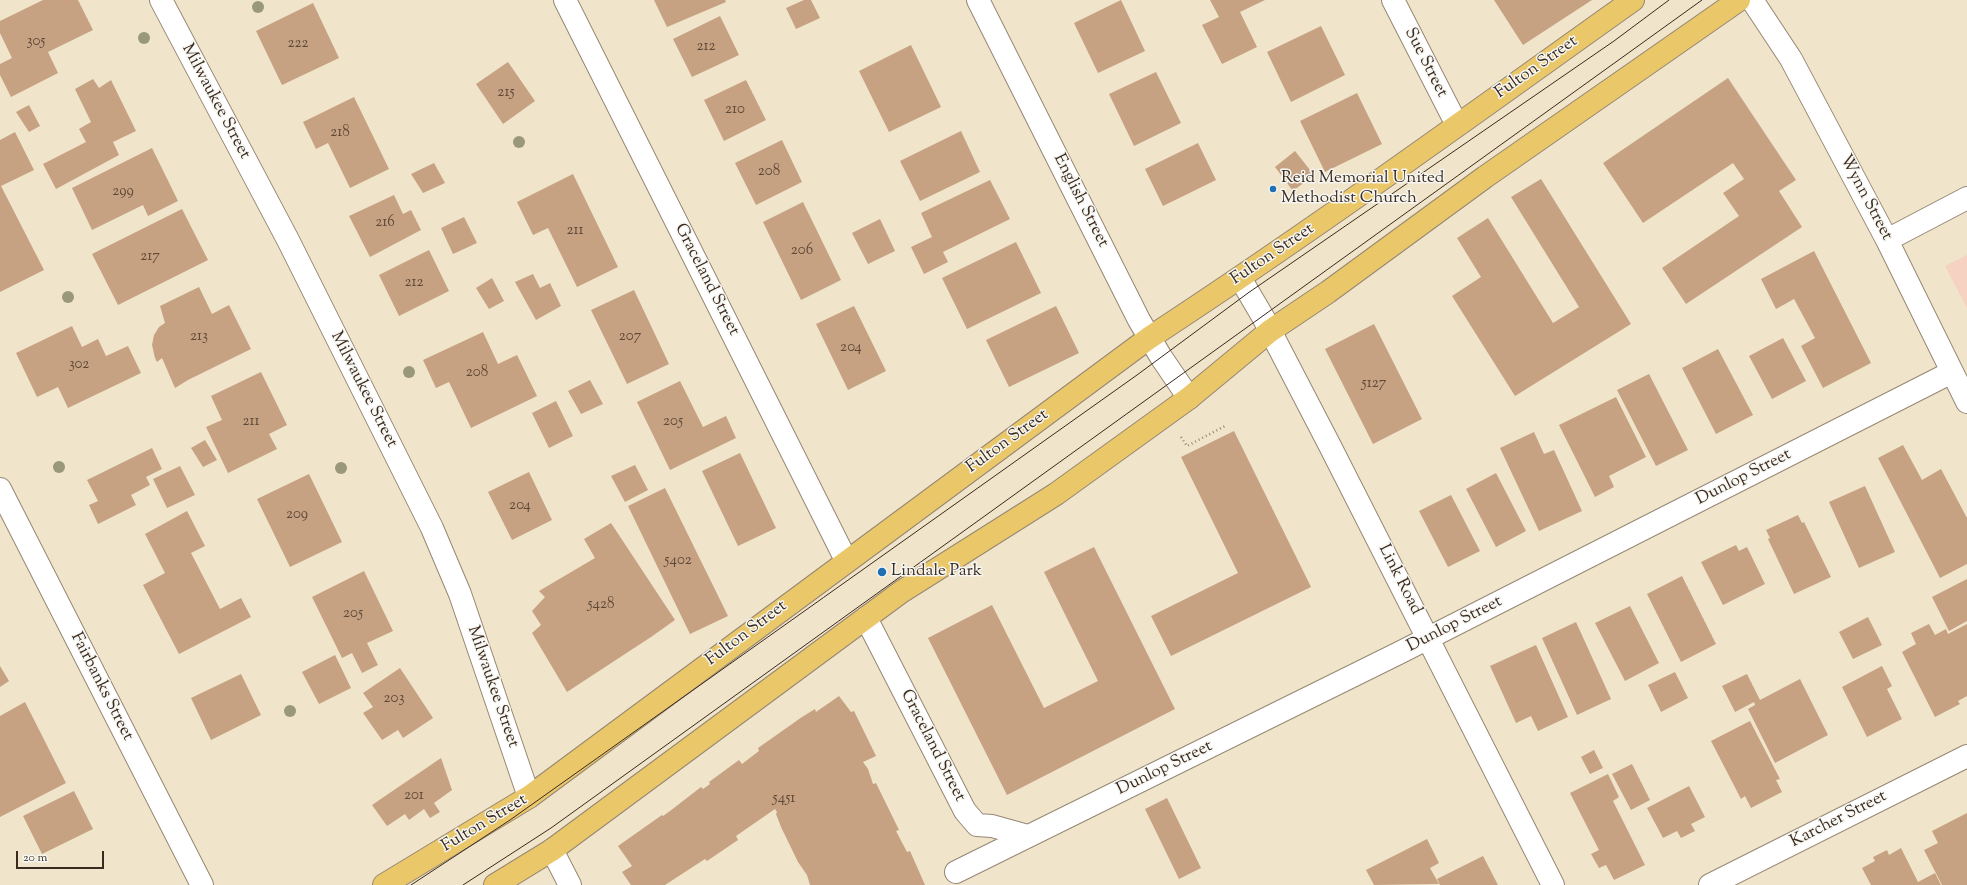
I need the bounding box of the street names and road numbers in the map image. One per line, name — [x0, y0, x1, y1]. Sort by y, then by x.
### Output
street label: Sue Street — [1399, 25, 1451, 101]
street label: Fulton Street — [1492, 32, 1582, 104]
street label: Milwaukee Street — [176, 41, 254, 163]
street label: English Street — [1048, 151, 1112, 251]
street label: Wynn Street — [1834, 152, 1896, 244]
street label: Fulton Street — [1227, 220, 1319, 290]
street label: Graceland Street — [669, 221, 743, 339]
street label: Milwaukee Street — [325, 329, 401, 451]
street label: Fulton Street — [963, 405, 1053, 479]
street label: Dunlop Street — [1693, 445, 1795, 511]
street label: Link Road — [1373, 541, 1425, 619]
street label: Dunlop Street — [1404, 592, 1506, 658]
street label: Fulton Street — [702, 597, 792, 671]
street label: Milwaukee Street — [462, 623, 522, 751]
street label: Fairbanks Street — [65, 630, 137, 744]
street label: Graceland Street — [895, 687, 969, 805]
street label: Dunlop Street — [1114, 737, 1216, 801]
street label: Karcher Street — [1787, 787, 1891, 853]
street label: Fulton Street — [439, 790, 531, 858]

